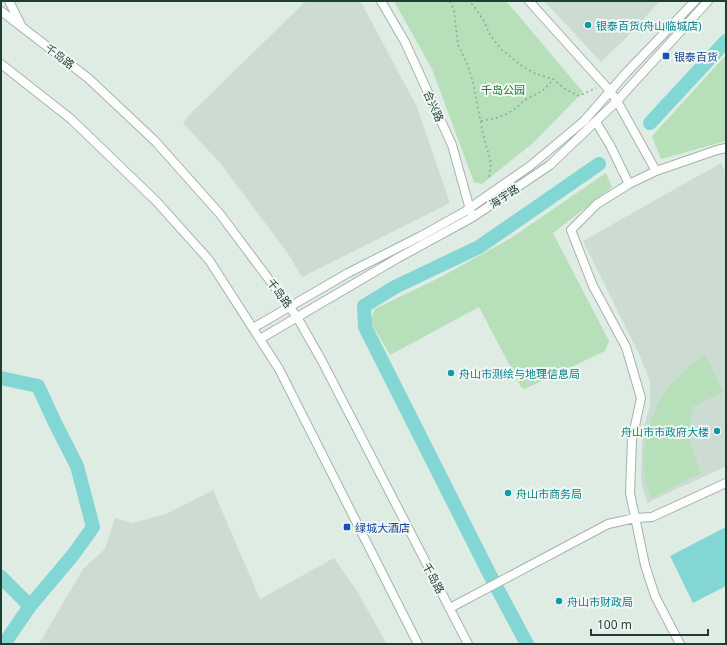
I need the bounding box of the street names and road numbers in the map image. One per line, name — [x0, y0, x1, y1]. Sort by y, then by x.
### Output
street label: 千岛路 — [42, 40, 78, 72]
street label: 合兴路 — [420, 88, 448, 124]
street label: 海宇路 — [486, 181, 522, 211]
street label: 千岛路 — [264, 275, 296, 311]
street label: 千岛路 — [420, 560, 448, 596]

